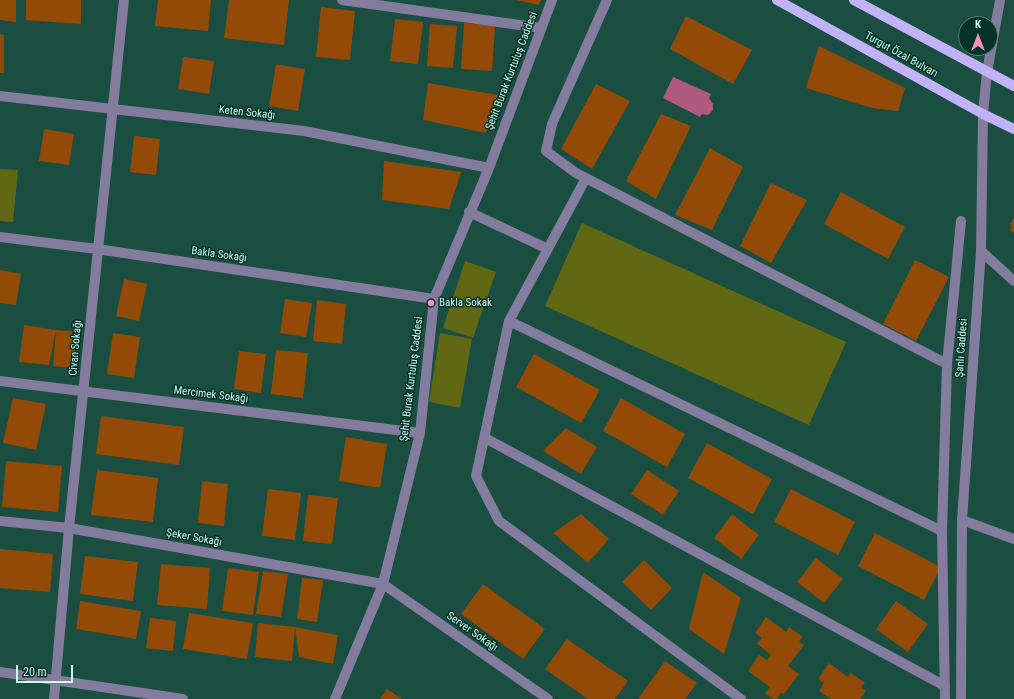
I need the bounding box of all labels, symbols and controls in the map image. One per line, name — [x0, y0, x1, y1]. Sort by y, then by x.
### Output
street label: Şehit Burak Kurtuluş Caddesi — [483, 10, 541, 132]
north arrow — [958, 16, 998, 56]
text: K — [975, 18, 981, 31]
street label: Turgut Özal Bulvarı — [862, 29, 940, 81]
street label: Keten Sokağı — [218, 103, 276, 123]
street label: Bakla Sokağı — [190, 245, 248, 265]
place label: Bakla Sokak — [439, 296, 492, 310]
marker: Bakla Sokak — [426, 298, 436, 308]
street label: Şehit Burak Kurtuluş Caddesi — [398, 316, 426, 442]
street label: Şanlı Caddesi — [953, 318, 971, 378]
street label: Civan Sokağı — [67, 320, 85, 376]
street label: Mercimek Sokağı — [173, 384, 249, 406]
street label: Şeker Sokağı — [165, 527, 223, 549]
street label: Server Sokağı — [444, 610, 500, 654]
scale bar — [18, 657, 75, 683]
text: 20 m — [23, 665, 47, 679]

